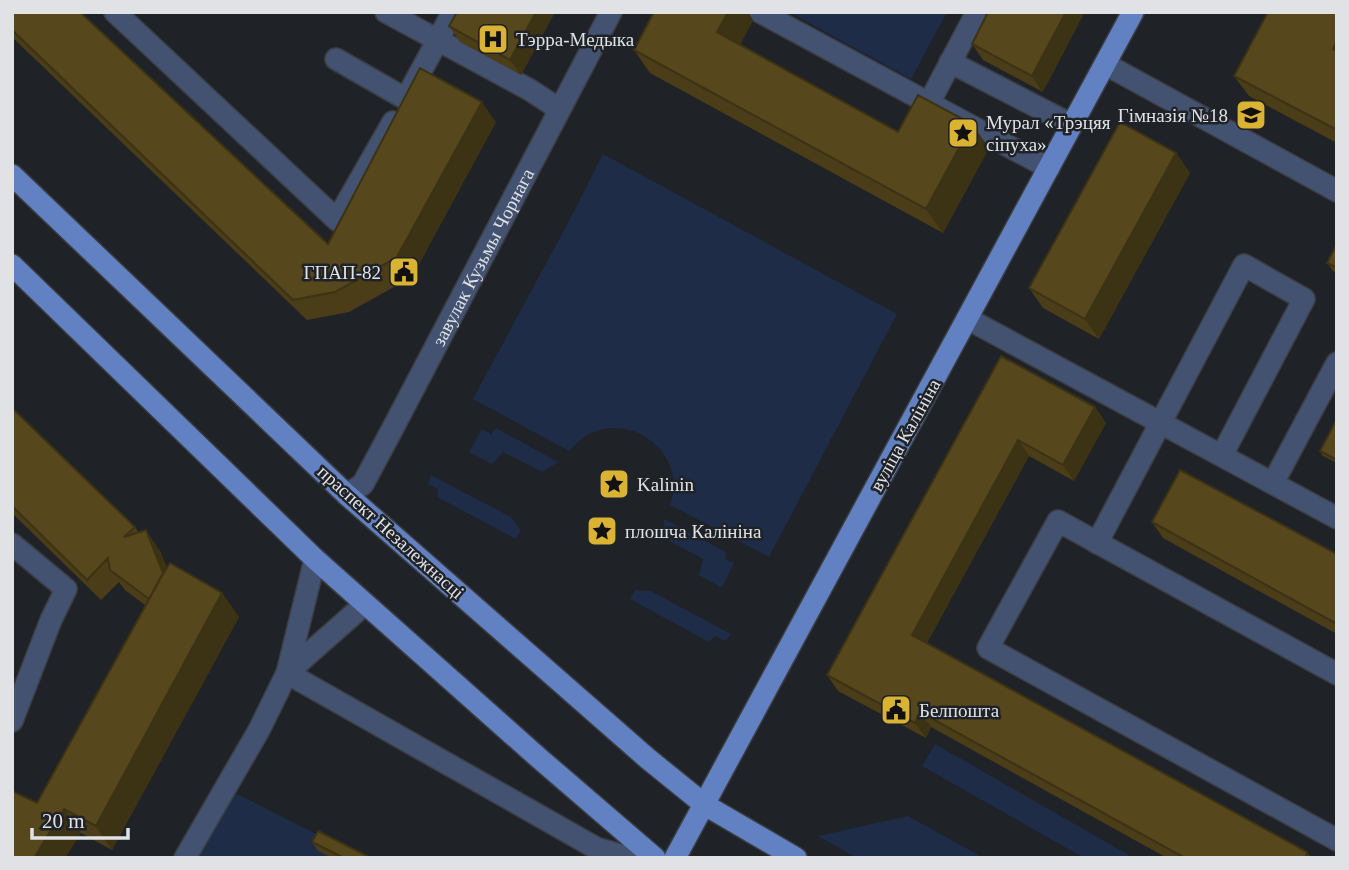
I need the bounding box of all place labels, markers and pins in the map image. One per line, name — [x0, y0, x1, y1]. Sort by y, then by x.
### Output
hospital icon: Тэрра-Медыка — [476, 22, 510, 56]
place label: Тэрра-Медыка — [516, 29, 635, 50]
school or university icon: Гімназія №18 — [1234, 98, 1268, 132]
place label: Гімназія №18 — [1118, 105, 1228, 126]
place label: Мурал «Трэцяя сіпуха» — [986, 112, 1111, 155]
place icon: Мурал «Трэцяя сіпуха» — [946, 116, 980, 150]
public building icon: ГПАП-82 — [387, 255, 421, 289]
place label: ГПАП-82 — [304, 262, 381, 283]
place icon: Kalinin — [597, 467, 631, 501]
place label: Kalinin — [637, 474, 694, 495]
place icon: плошча Калініна — [585, 514, 619, 548]
place label: плошча Калініна — [625, 521, 762, 542]
public building icon: Белпошта — [879, 693, 913, 727]
place label: Белпошта — [919, 700, 1000, 721]

